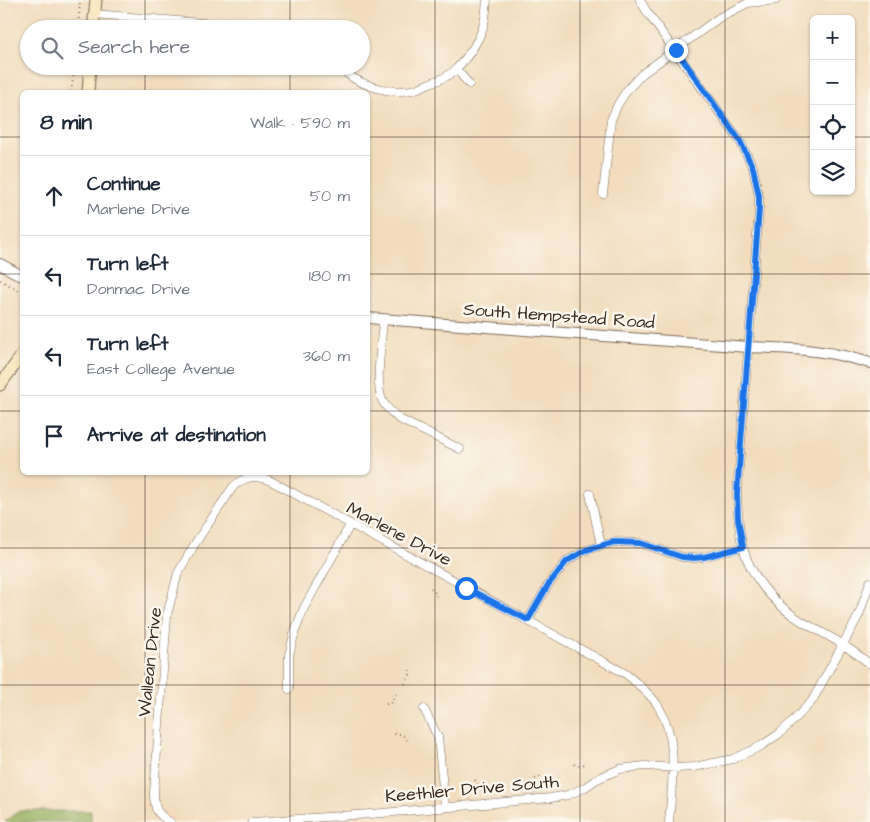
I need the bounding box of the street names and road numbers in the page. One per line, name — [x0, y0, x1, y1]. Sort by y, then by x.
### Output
street label: South Hempstead Road — [462, 297, 656, 335]
street label: Marlene Drive — [342, 496, 456, 572]
street label: Wallean Drive — [132, 606, 168, 718]
street label: Keethler Drive South — [384, 769, 560, 809]

